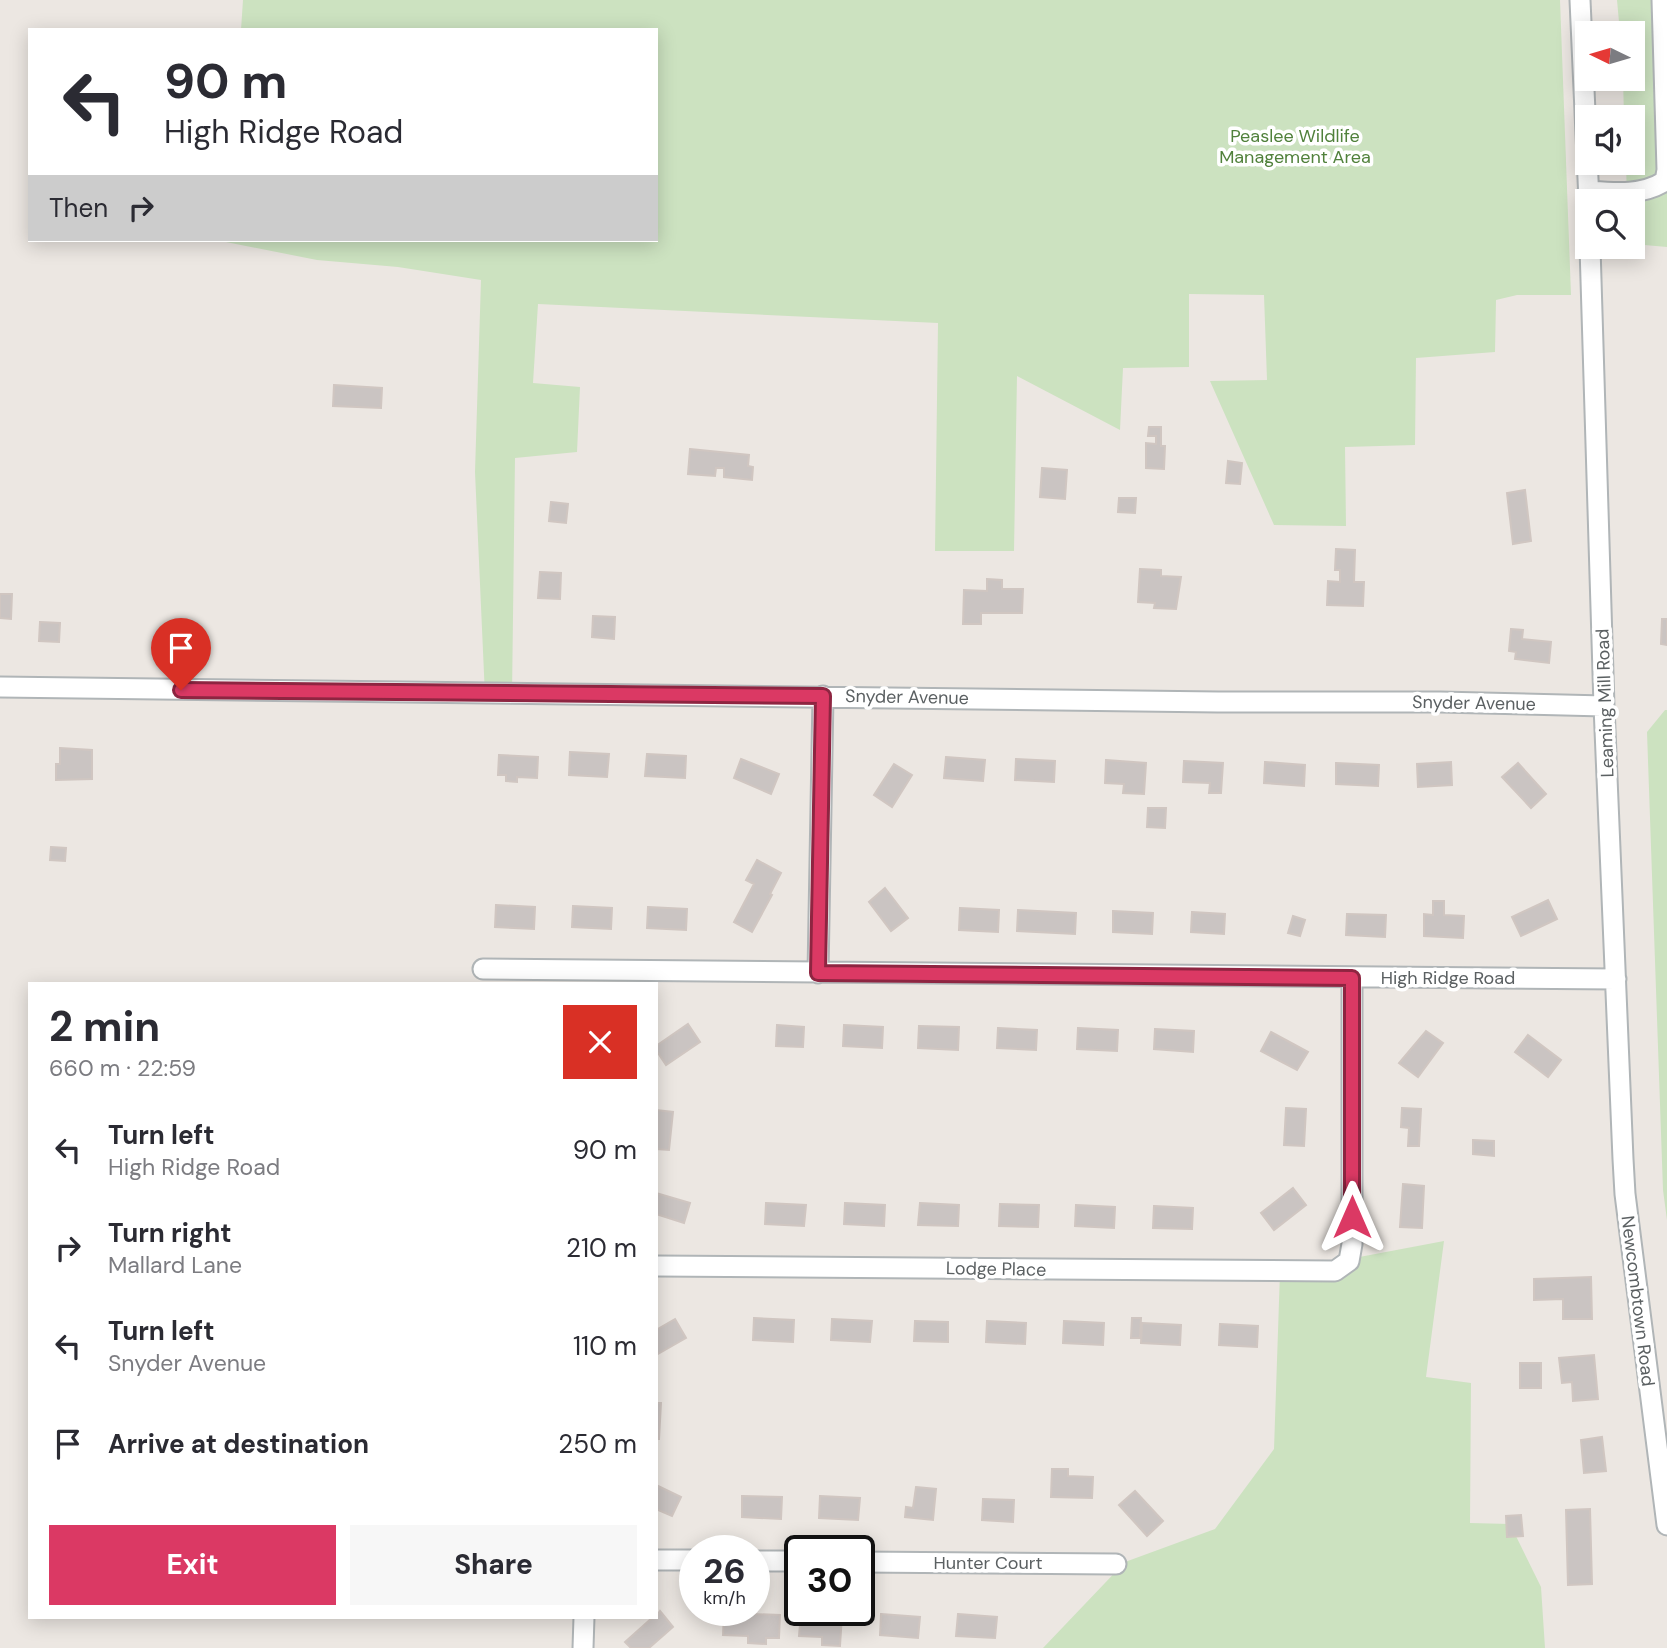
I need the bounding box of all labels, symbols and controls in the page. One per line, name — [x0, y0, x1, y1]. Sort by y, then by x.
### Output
north arrow — [1575, 21, 1645, 91]
map controls — [1575, 21, 1645, 259]
text: 90 m — [164, 49, 287, 113]
icon: left — [49, 56, 140, 147]
button: sound — [1575, 105, 1645, 175]
text: High Ridge Road — [164, 111, 403, 153]
park label: Peaslee Wildlife Management Area — [1219, 124, 1371, 169]
icon: right — [122, 189, 160, 227]
button: search — [1575, 189, 1645, 259]
text: Then — [49, 191, 108, 225]
pin — [151, 618, 211, 690]
street label: Leaming Mill Road — [1590, 628, 1620, 778]
icon: arrive — [162, 629, 200, 667]
street label: Snyder Avenue — [845, 684, 969, 710]
street label: Snyder Avenue — [1412, 690, 1536, 716]
street label: High Ridge Road — [1381, 966, 1515, 990]
text: 2 min — [49, 999, 160, 1054]
button: close — [563, 1005, 637, 1079]
text: 660 m · 22:59 — [49, 1053, 196, 1083]
text: Turn left — [108, 1118, 215, 1152]
icon: left — [49, 1131, 87, 1169]
text: 90 m — [573, 1133, 637, 1167]
text: High Ridge Road — [108, 1152, 280, 1182]
position arrow — [1315, 1180, 1389, 1254]
street label: Newcombtown Road — [1616, 1214, 1660, 1388]
text: Turn right — [108, 1216, 232, 1250]
icon: right — [49, 1229, 87, 1267]
text: 210 m — [566, 1231, 637, 1265]
text: Mallard Lane — [108, 1250, 242, 1280]
street label: Lodge Place — [946, 1256, 1046, 1282]
text: Turn left — [108, 1314, 215, 1348]
icon: left — [49, 1327, 87, 1365]
text: 110 m — [573, 1329, 637, 1363]
text: Snyder Avenue — [108, 1348, 266, 1378]
icon: arrive — [49, 1425, 87, 1463]
text: Arrive at destination — [108, 1427, 369, 1461]
text: 250 m — [558, 1427, 637, 1461]
button: Exit — [49, 1525, 336, 1605]
button: Share — [350, 1525, 637, 1605]
speed limit sign: 30 — [784, 1535, 875, 1626]
text: 26 — [703, 1548, 746, 1594]
street label: Hunter Court — [934, 1551, 1043, 1575]
text: km/h — [703, 1586, 746, 1610]

